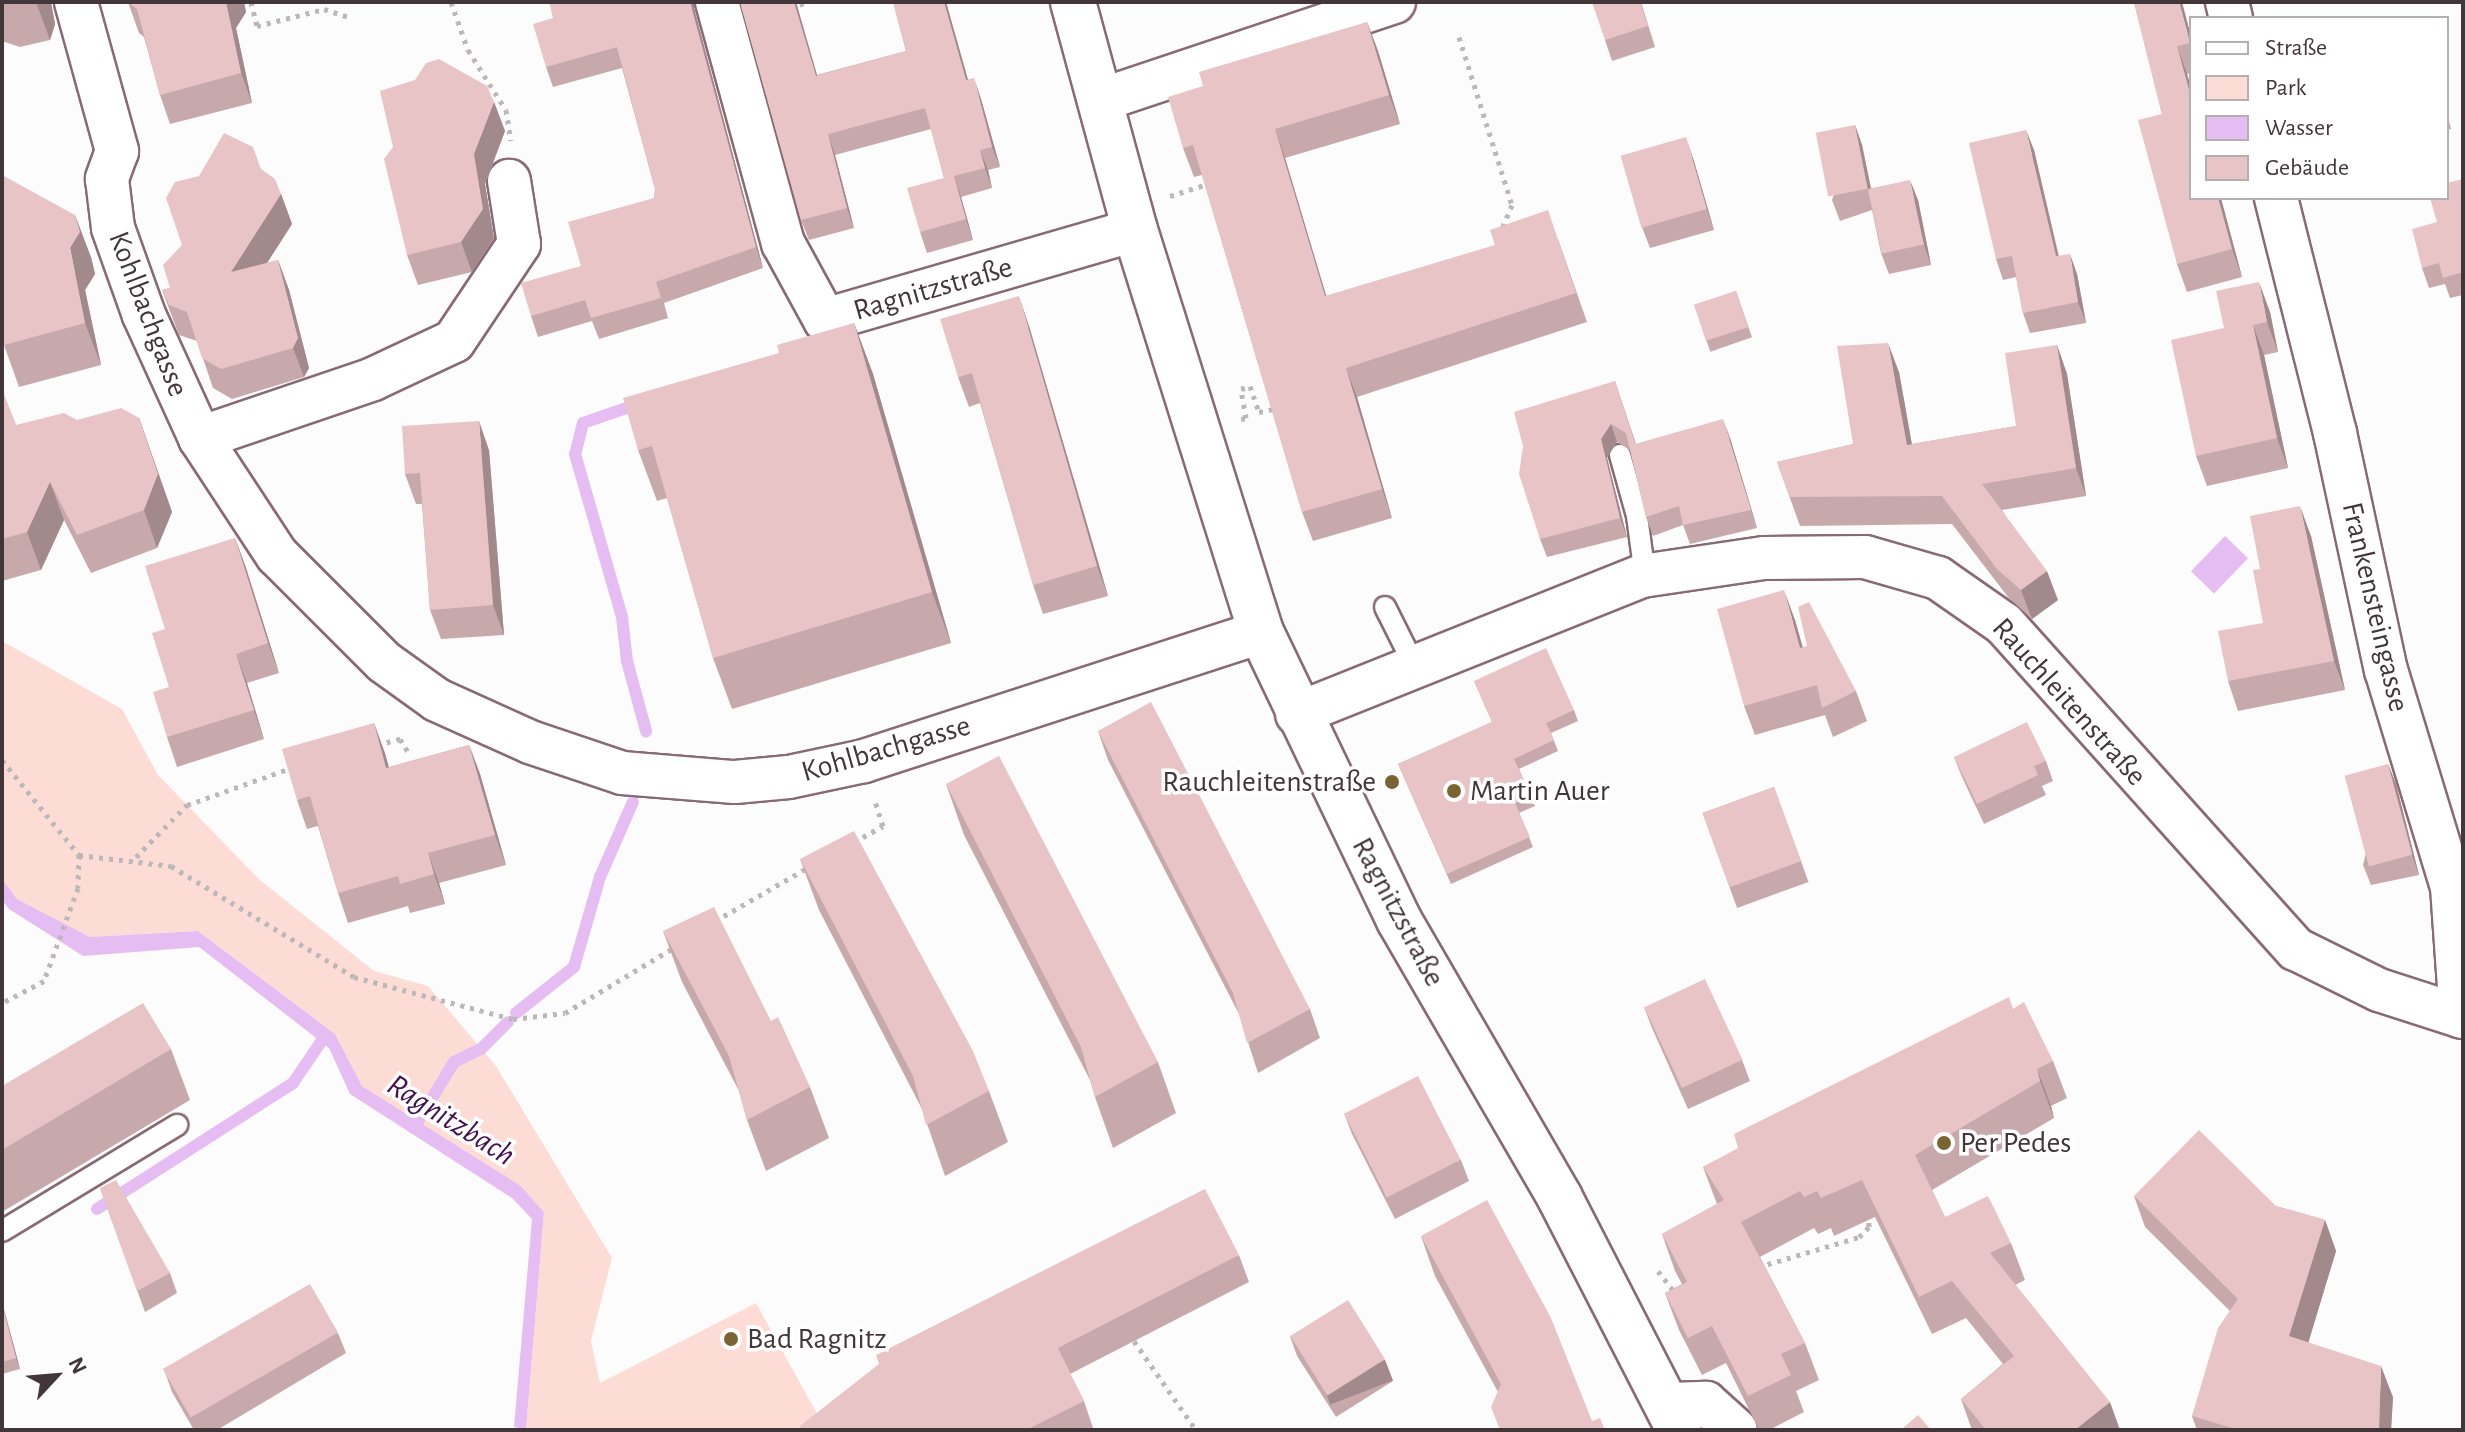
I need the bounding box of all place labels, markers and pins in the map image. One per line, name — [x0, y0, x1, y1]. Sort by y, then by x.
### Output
place label: Rauchleitenstraße — [1162, 764, 1376, 800]
marker: Rauchleitenstraße — [1383, 773, 1401, 791]
place label: Martin Auer — [1470, 773, 1609, 809]
marker: Martin Auer — [1445, 782, 1463, 800]
place label: Per Pedes — [1960, 1125, 2071, 1161]
marker: Per Pedes — [1935, 1134, 1953, 1152]
place label: Bad Ragnitz — [747, 1321, 887, 1357]
marker: Bad Ragnitz — [722, 1330, 740, 1348]

